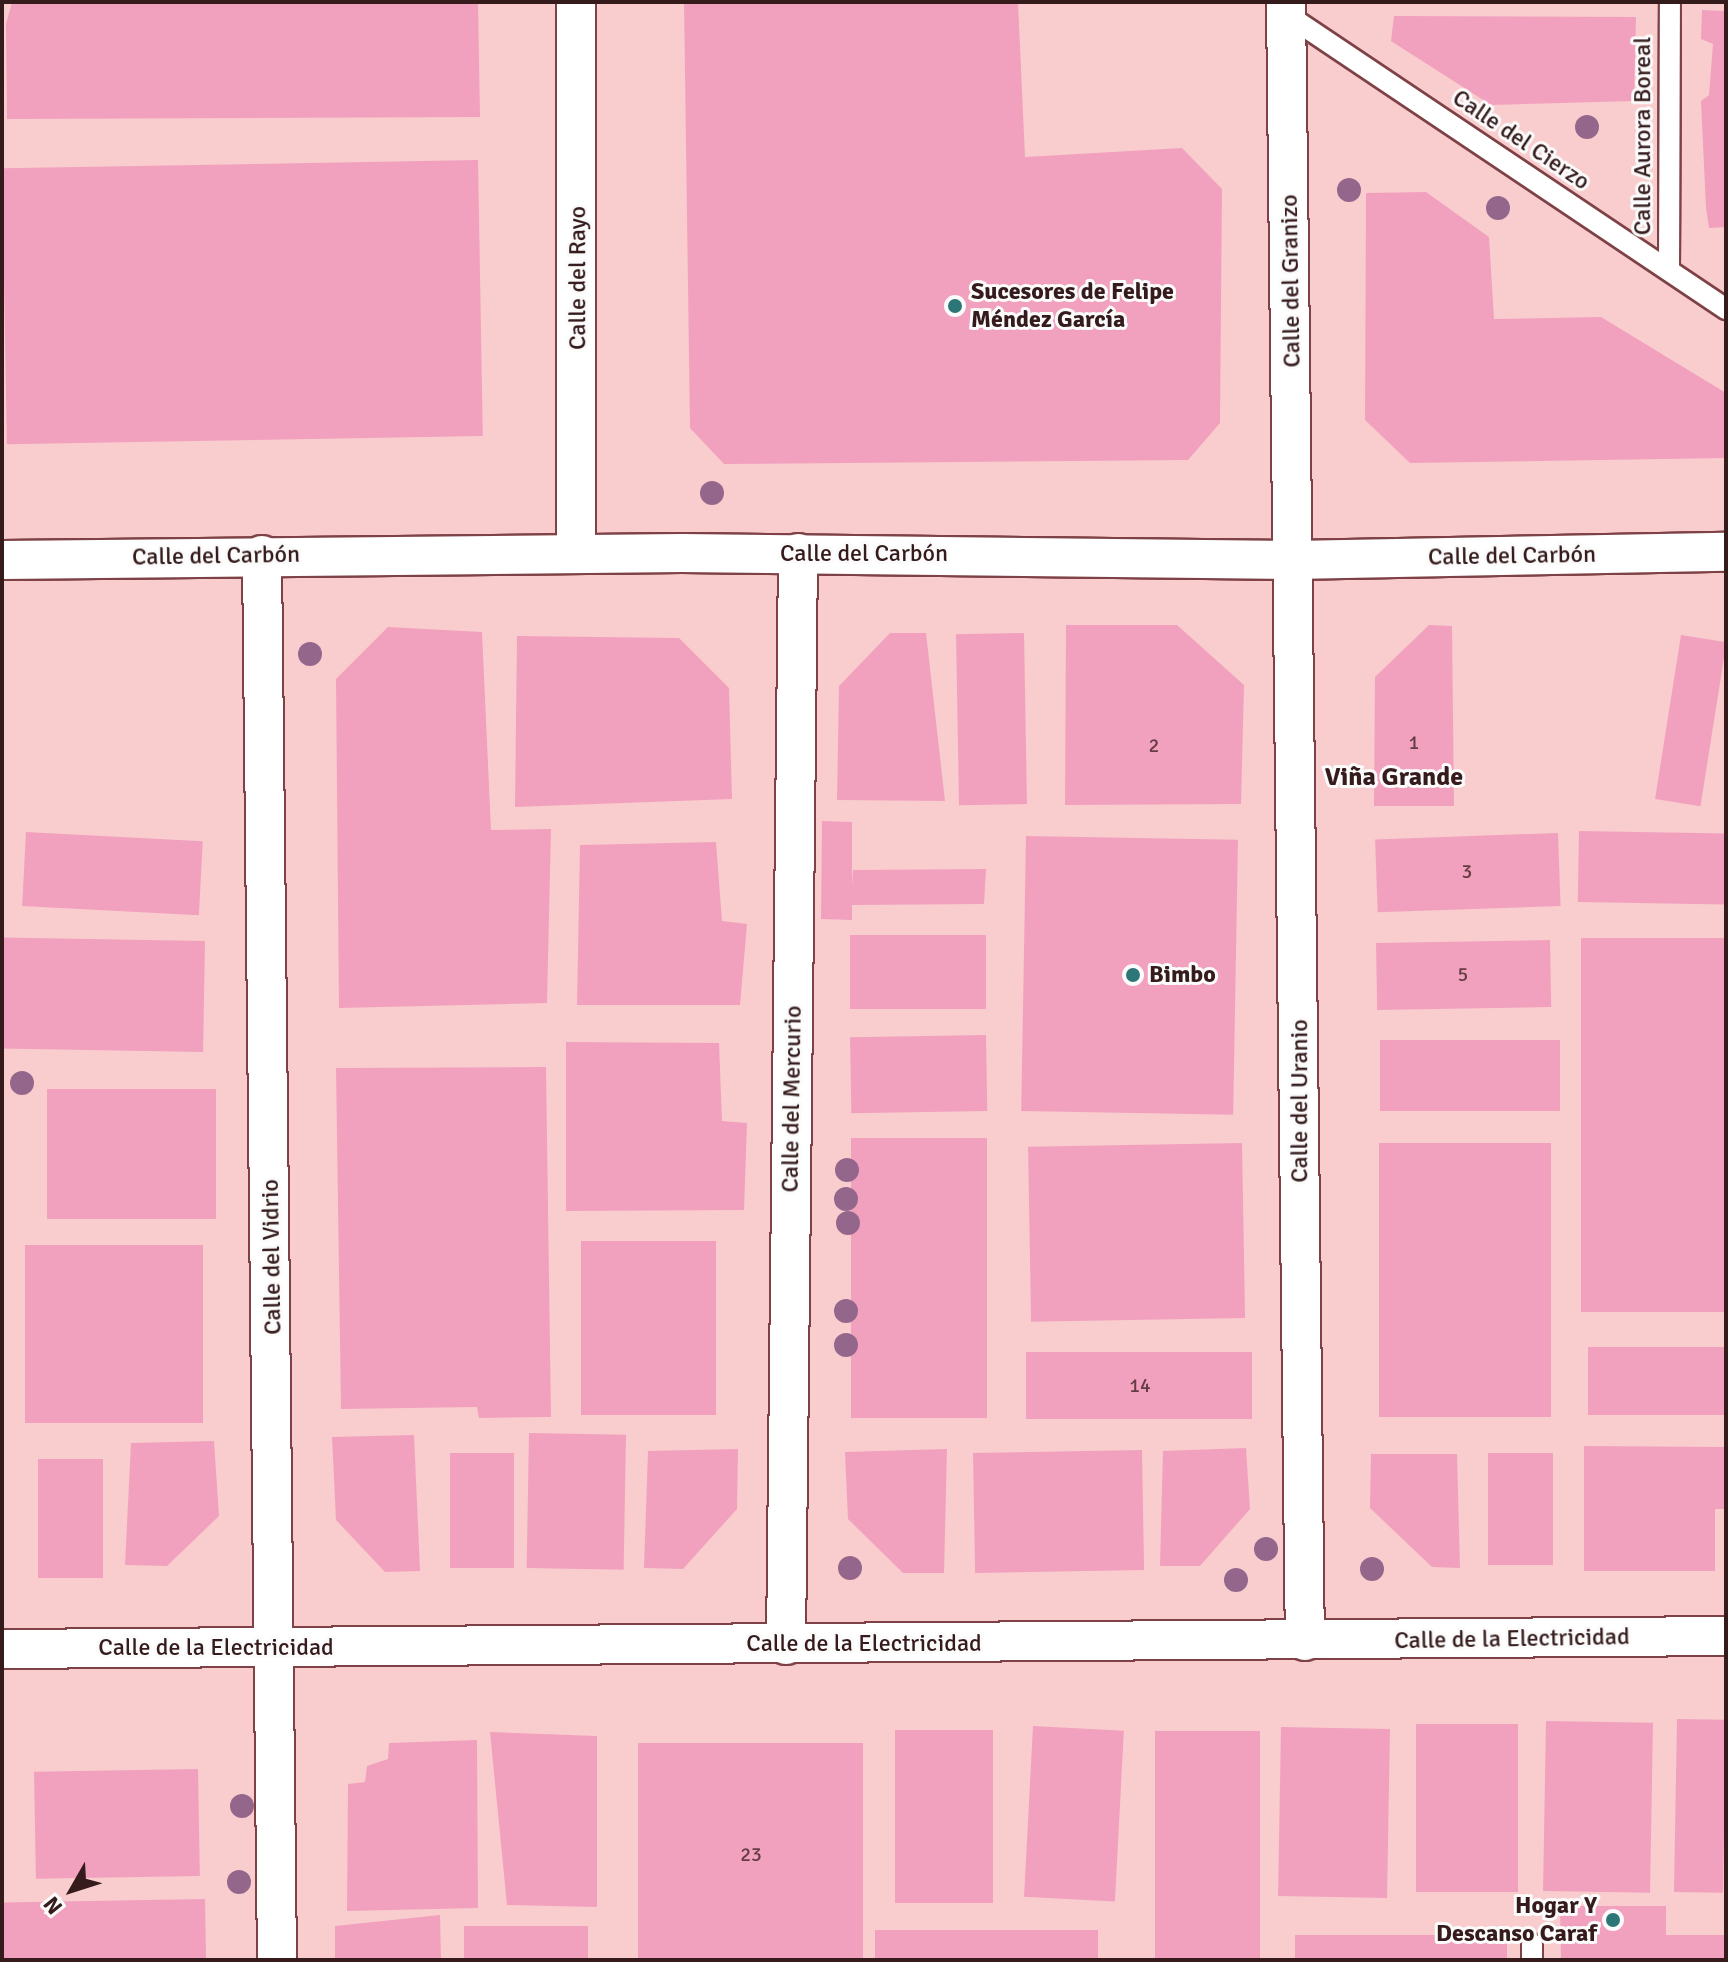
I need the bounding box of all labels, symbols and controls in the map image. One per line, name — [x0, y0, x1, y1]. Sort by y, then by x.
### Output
street label: Calle Aurora Boreal — [1629, 37, 1657, 235]
street label: Calle del Cierzo — [1447, 84, 1595, 196]
street label: Calle del Granizo — [1275, 194, 1307, 368]
street label: Calle del Rayo — [564, 206, 592, 350]
place label: Sucesores de Felipe Méndez García — [971, 278, 1174, 334]
marker: Sucesores de Felipe Méndez García — [946, 297, 964, 315]
street label: Calle del Carbón — [132, 540, 300, 572]
street label: Calle del Carbón — [780, 540, 948, 568]
street label: Calle del Carbón — [1428, 540, 1596, 572]
house number: 1 — [1409, 730, 1419, 754]
house number: 2 — [1149, 733, 1159, 757]
district label: Viña Grande — [1325, 762, 1463, 794]
house number: 3 — [1462, 859, 1472, 883]
place label: Bimbo — [1149, 961, 1216, 989]
house number: 5 — [1458, 962, 1468, 986]
marker: Bimbo — [1124, 966, 1142, 984]
street label: Calle del Mercurio — [776, 1005, 808, 1193]
street label: Calle del Uranio — [1286, 1019, 1314, 1183]
street label: Calle del Vidrio — [256, 1179, 288, 1335]
house number: 14 — [1129, 1373, 1151, 1397]
street label: Calle de la Electricidad — [1394, 1623, 1630, 1655]
street label: Calle de la Electricidad — [746, 1630, 982, 1658]
street label: Calle de la Electricidad — [98, 1634, 334, 1662]
house number: 23 — [740, 1842, 762, 1866]
north arrow — [32, 1850, 112, 1930]
text: N — [38, 1891, 68, 1920]
place label: Hogar Y Descanso Caraf — [1436, 1892, 1597, 1948]
marker: Hogar Y Descanso Caraf — [1604, 1911, 1622, 1929]

